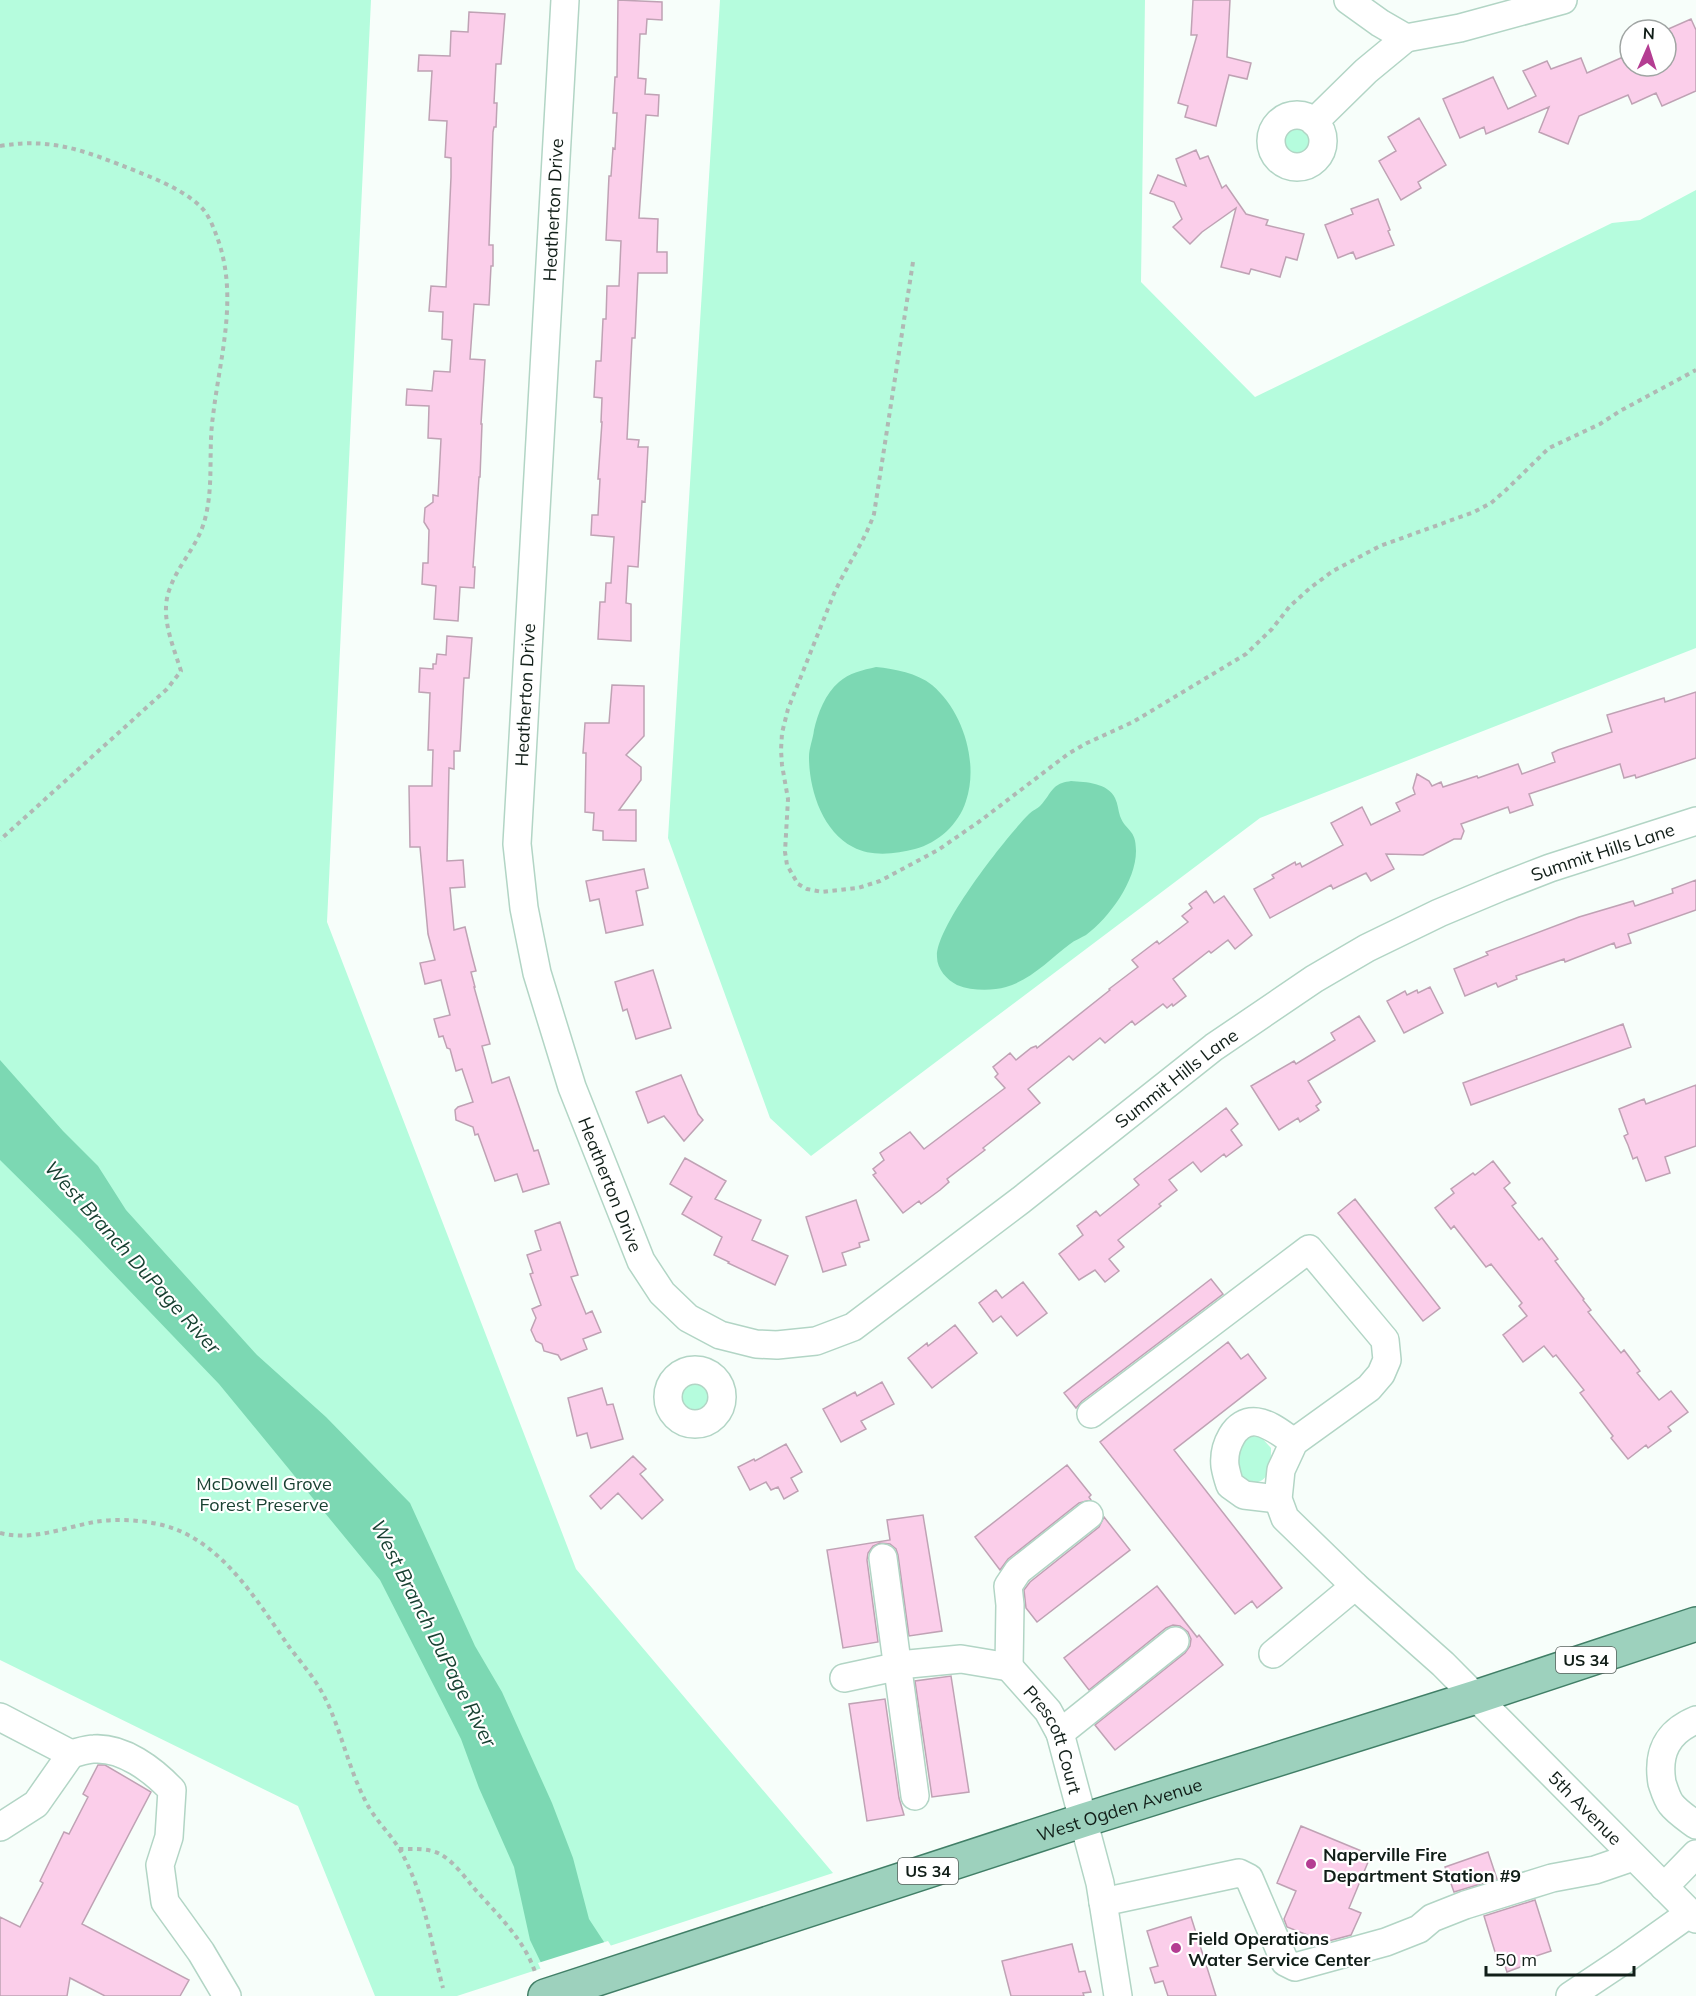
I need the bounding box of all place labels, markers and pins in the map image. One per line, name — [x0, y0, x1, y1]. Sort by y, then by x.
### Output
place label: Naperville Fire Department Station #9 — [1323, 1843, 1521, 1887]
marker: Naperville Fire Department Station #9 — [1304, 1857, 1318, 1871]
place label: Field Operations Water Service Center — [1188, 1927, 1371, 1971]
marker: Field Operations Water Service Center — [1169, 1941, 1183, 1955]

